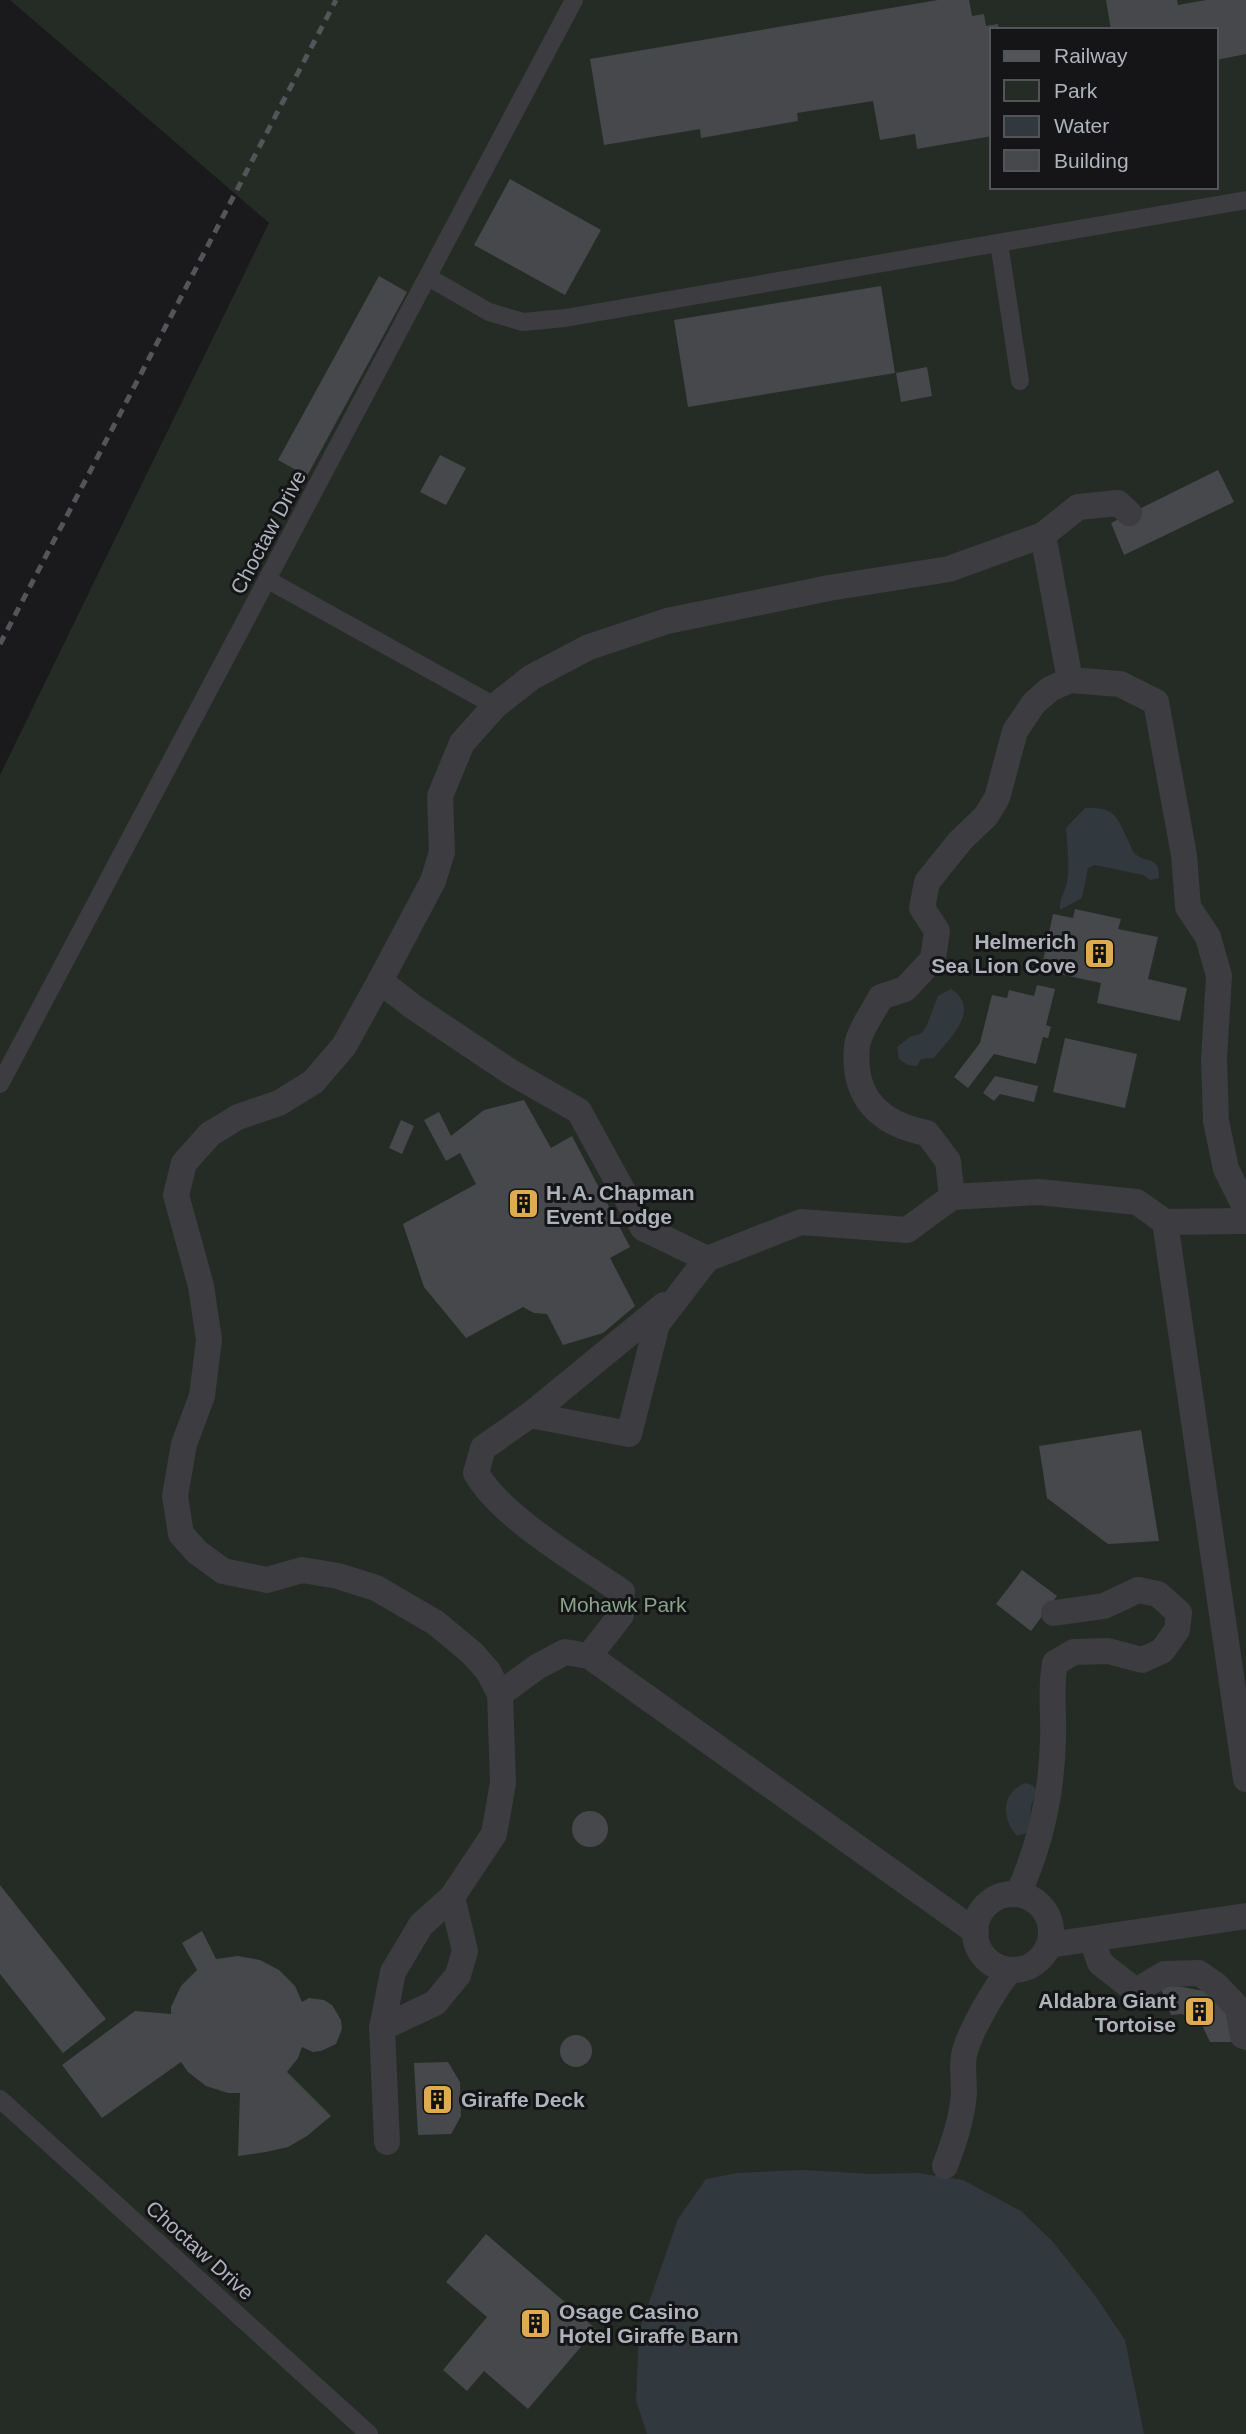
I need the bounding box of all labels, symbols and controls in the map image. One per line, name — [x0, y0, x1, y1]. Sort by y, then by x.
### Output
legend — [990, 28, 1218, 189]
text: Railway — [1054, 44, 1128, 67]
text: Park — [1054, 79, 1098, 102]
text: Water — [1054, 114, 1109, 137]
text: Building — [1054, 149, 1129, 172]
street label: Choctaw Drive — [226, 466, 310, 598]
place label: Helmerich Sea Lion Cove — [931, 930, 1076, 977]
building icon: Helmerich Sea Lion Cove — [1082, 936, 1116, 970]
place label: H. A. Chapman Event Lodge — [546, 1181, 695, 1228]
building icon: H. A. Chapman Event Lodge — [506, 1187, 540, 1221]
park label: Mohawk Park — [559, 1593, 687, 1616]
place label: Aldabra Giant Tortoise — [1038, 1989, 1176, 2036]
building icon: Aldabra Giant Tortoise — [1182, 1995, 1216, 2029]
building icon: Giraffe Deck — [421, 2082, 455, 2116]
place label: Giraffe Deck — [461, 2088, 585, 2111]
street label: Choctaw Drive — [142, 2196, 258, 2304]
place label: Osage Casino Hotel Giraffe Barn — [559, 2300, 739, 2347]
building icon: Osage Casino Hotel Giraffe Barn — [519, 2306, 553, 2340]

